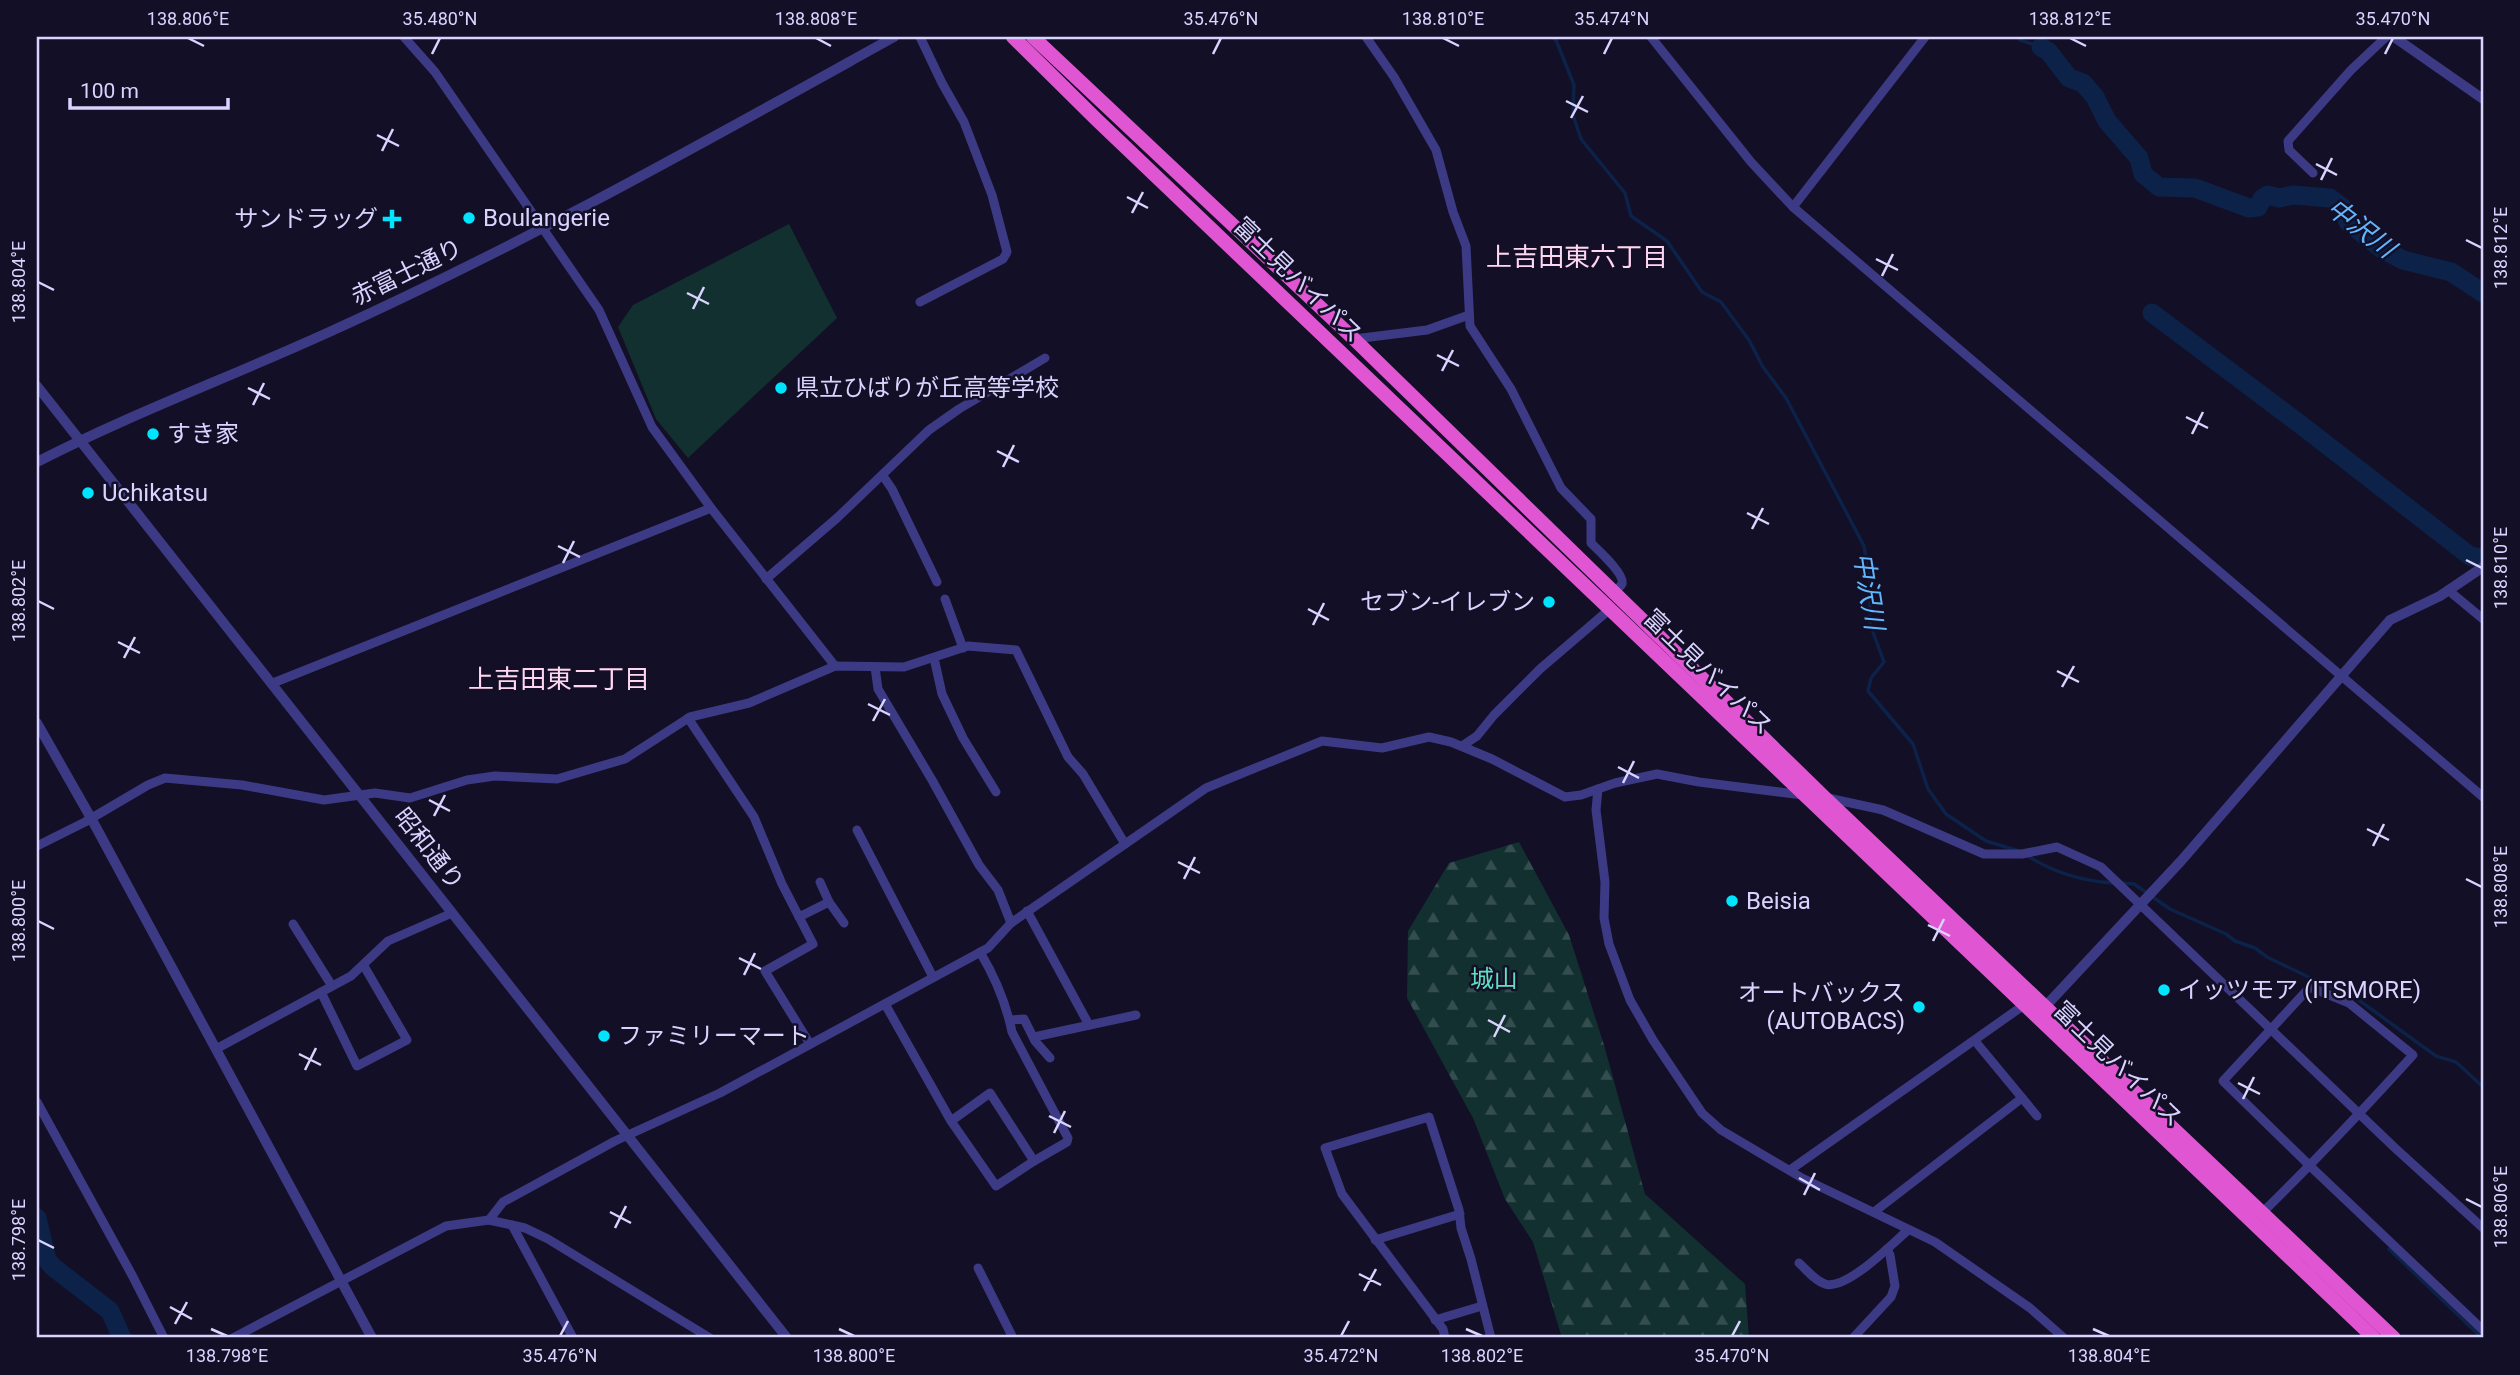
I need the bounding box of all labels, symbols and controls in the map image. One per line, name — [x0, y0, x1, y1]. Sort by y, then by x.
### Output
text: 138.806°E — [147, 8, 229, 29]
text: 35.480°N — [403, 8, 477, 29]
text: 138.808°E — [775, 8, 857, 29]
text: 35.476°N — [1184, 8, 1258, 29]
text: 138.810°E — [1402, 8, 1484, 29]
text: 35.474°N — [1575, 8, 1649, 29]
text: 138.812°E — [2029, 8, 2111, 29]
text: 35.470°N — [2356, 8, 2430, 29]
scale bar — [70, 66, 228, 110]
text: 100 m — [80, 79, 139, 103]
water label: 中沢川 — [2321, 192, 2403, 266]
place label: Boulangerie — [483, 204, 610, 232]
place label: サンドラッグ — [234, 205, 378, 233]
text: 138.812°E — [2490, 207, 2511, 289]
marker: Boulangerie — [461, 210, 477, 226]
marker: サンドラッグ — [384, 211, 400, 227]
street label: 富士見バイパス — [1228, 212, 1368, 348]
street label: 赤富士通り — [347, 233, 467, 311]
text: 138.804°E — [8, 241, 29, 323]
district label: 上吉田東六丁目 — [1486, 242, 1668, 272]
place label: 県立ひばりが丘高等学校 — [795, 374, 1059, 402]
marker: 県立ひばりが丘高等学校 — [773, 380, 789, 396]
place label: すき家 — [167, 420, 239, 448]
marker: すき家 — [145, 426, 161, 442]
place label: Uchikatsu — [102, 479, 208, 507]
marker: Uchikatsu — [80, 485, 96, 501]
text: 138.810°E — [2490, 527, 2511, 609]
water label: 中沢川 — [1848, 550, 1890, 635]
text: 138.802°E — [8, 560, 29, 642]
place label: セブン-イレブン — [1360, 588, 1535, 616]
marker: セブン-イレブン — [1541, 594, 1557, 610]
street label: 富士見バイパス — [1638, 604, 1778, 740]
district label: 上吉田東二丁目 — [468, 664, 650, 694]
street label: 昭和通り — [388, 803, 470, 895]
text: 138.808°E — [2490, 846, 2511, 928]
text: 138.800°E — [8, 880, 29, 962]
place label: Beisia — [1746, 887, 1811, 915]
marker: Beisia — [1724, 893, 1740, 909]
park label: 城山 — [1470, 965, 1518, 993]
place label: イッツモア (ITSMORE) — [2178, 976, 2421, 1004]
place label: オートバックス (AUTOBACS) — [1738, 979, 1905, 1035]
marker: イッツモア (ITSMORE) — [2156, 982, 2172, 998]
street label: 富士見バイパス — [2048, 996, 2188, 1132]
marker: オートバックス (AUTOBACS) — [1911, 999, 1927, 1015]
place label: ファミリーマート — [618, 1022, 810, 1050]
marker: ファミリーマート — [596, 1028, 612, 1044]
text: 138.806°E — [2490, 1166, 2511, 1248]
text: 138.798°E — [8, 1199, 29, 1281]
text: 138.798°E — [186, 1345, 268, 1366]
text: 35.476°N — [523, 1345, 597, 1366]
text: 138.800°E — [813, 1345, 895, 1366]
text: 35.472°N — [1304, 1345, 1378, 1366]
text: 138.802°E — [1441, 1345, 1523, 1366]
text: 35.470°N — [1695, 1345, 1769, 1366]
text: 138.804°E — [2068, 1345, 2150, 1366]

